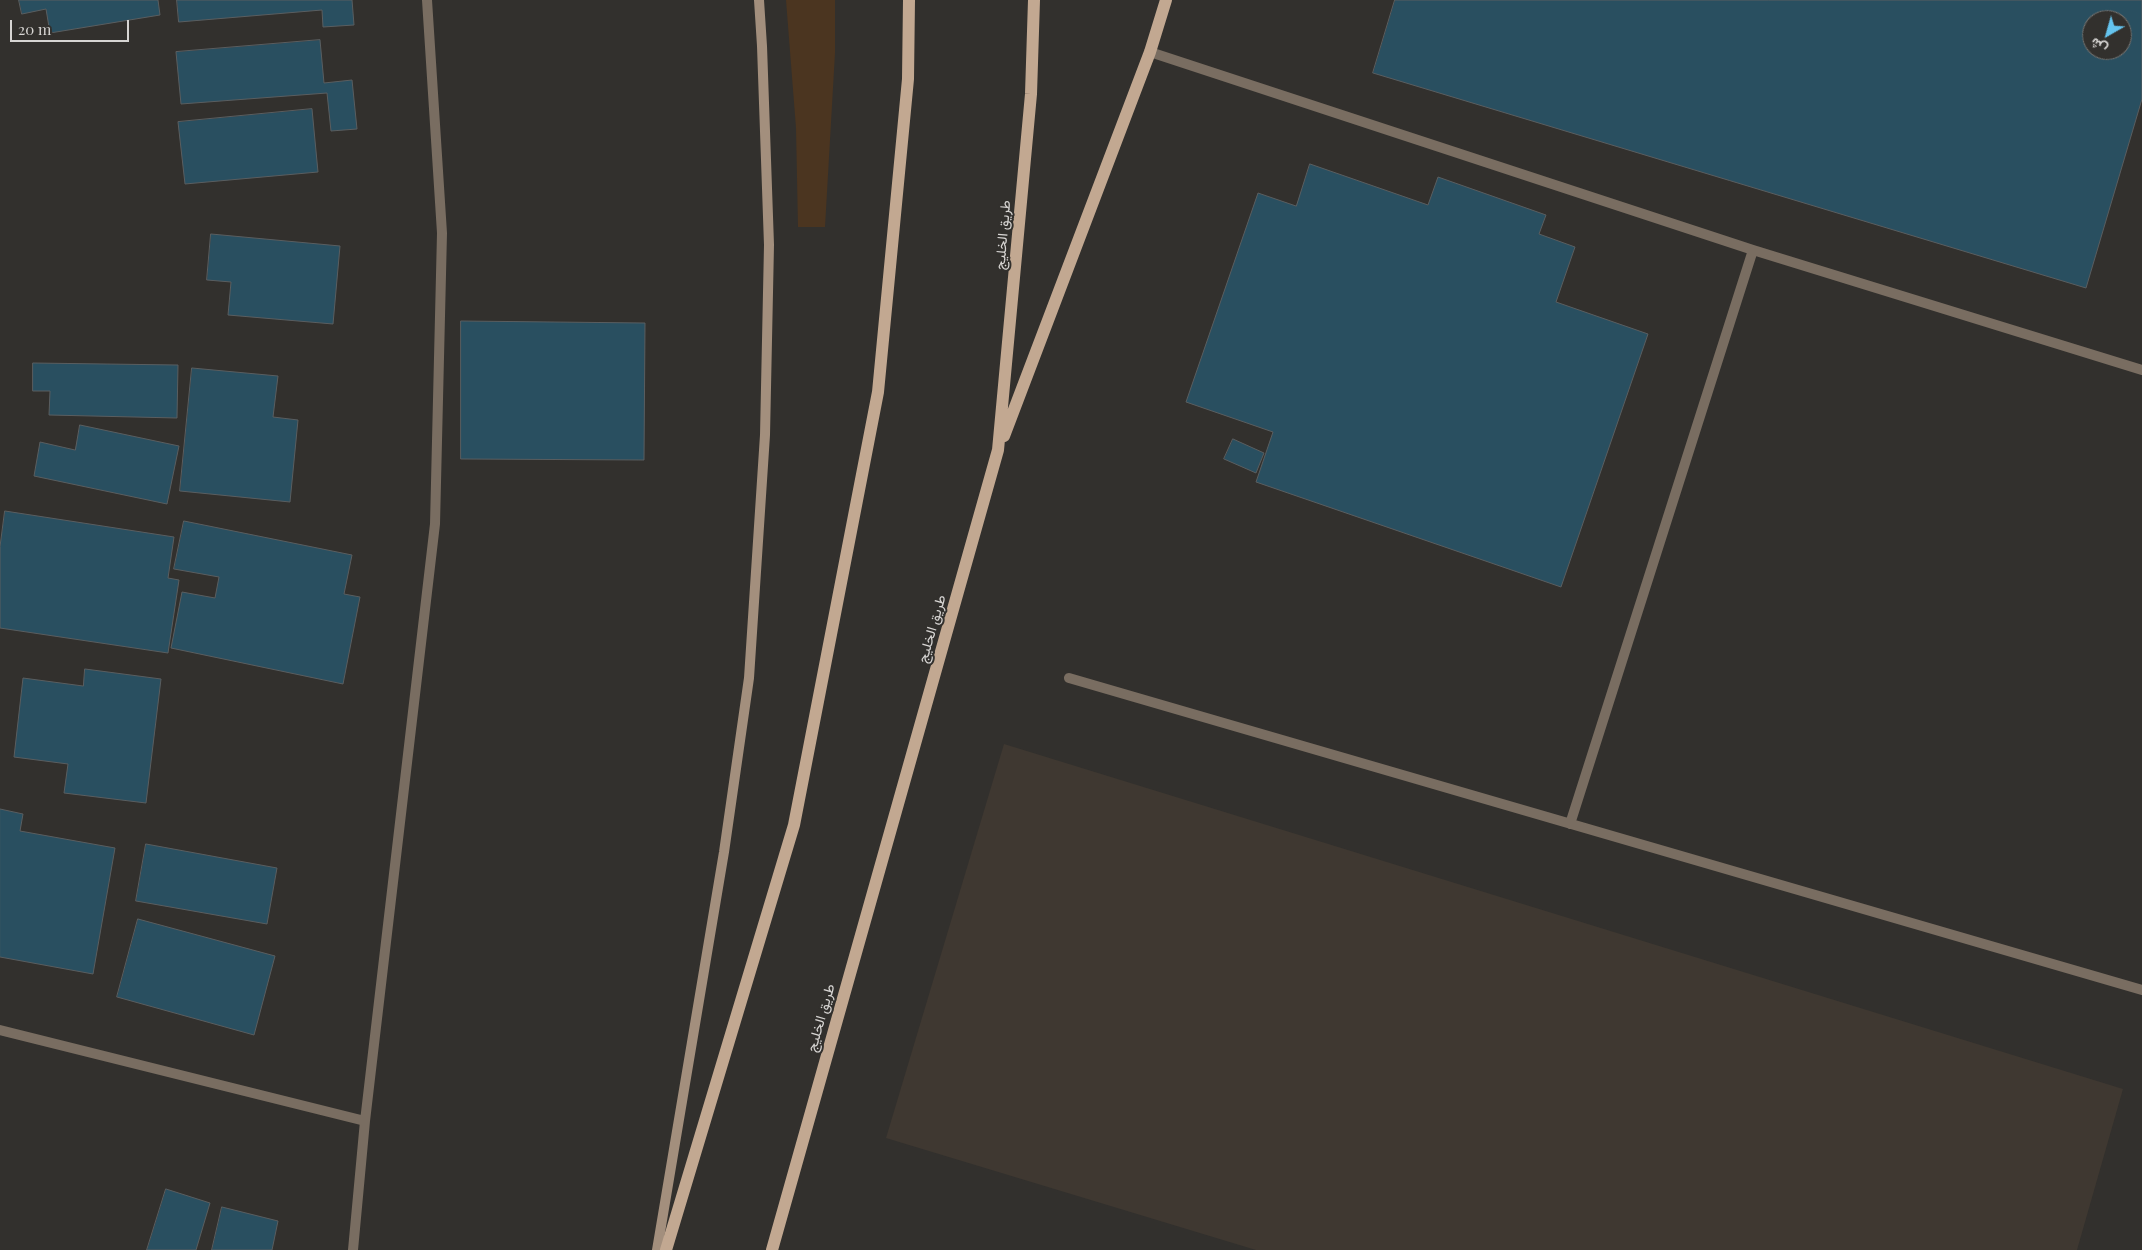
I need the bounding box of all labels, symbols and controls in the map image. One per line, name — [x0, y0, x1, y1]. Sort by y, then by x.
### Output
scale bar — [12, 10, 131, 42]
north arrow — [2082, 10, 2132, 60]
text: 20 m — [18, 19, 51, 39]
text: ش — [2086, 34, 2111, 59]
street label: طريق الخليج — [992, 199, 1014, 271]
street label: طريق الخليج — [914, 593, 950, 665]
street label: طريق الخليج — [803, 982, 839, 1054]

